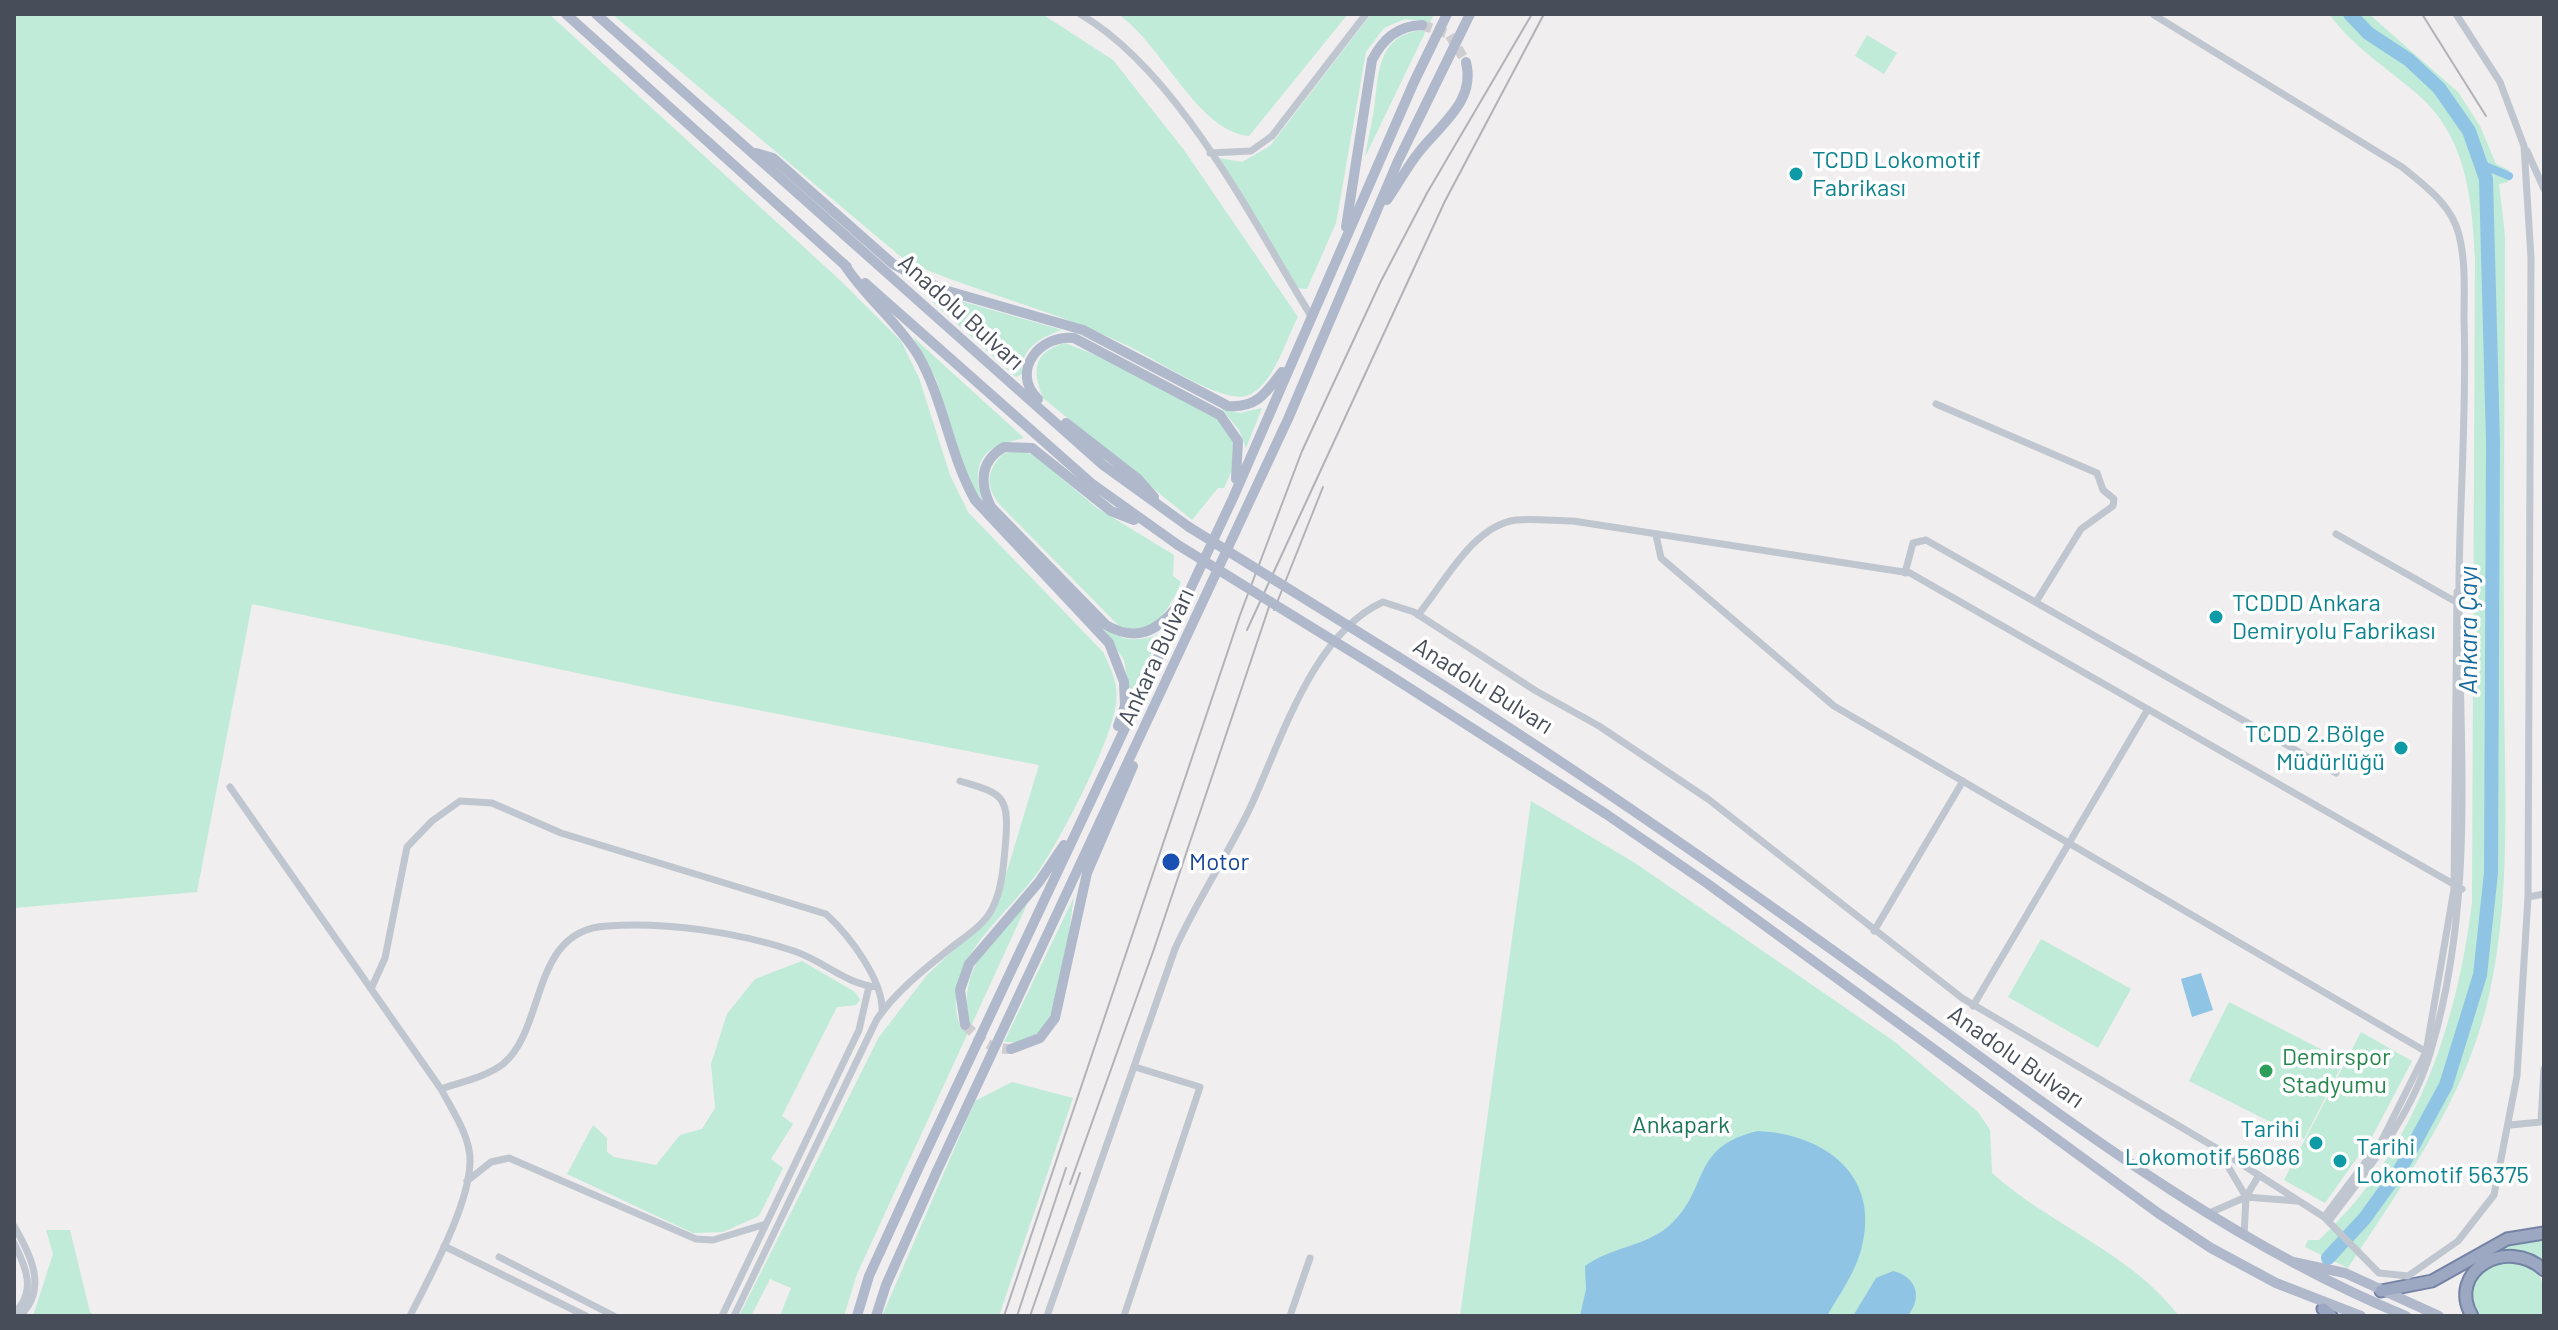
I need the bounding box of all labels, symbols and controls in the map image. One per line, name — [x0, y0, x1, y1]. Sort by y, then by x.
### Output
place label: TCDD Lokomotif Fabrikası — [1812, 146, 1981, 202]
marker: TCDD Lokomotif Fabrikası — [1787, 165, 1805, 183]
street label: Anadolu Bulvarı — [892, 248, 1030, 376]
water label: Ankara Çayı — [2452, 566, 2484, 694]
street label: Ankara Bulvarı — [1112, 584, 1200, 730]
place label: TCDDD Ankara Demiryolu Fabrikası — [2232, 589, 2436, 645]
marker: TCDDD Ankara Demiryolu Fabrikası — [2207, 608, 2225, 626]
street label: Anadolu Bulvarı — [1408, 632, 1558, 740]
place label: TCDD 2.Bölge Müdürlüğü — [2245, 720, 2385, 776]
marker: TCDD 2.Bölge Müdürlüğü — [2392, 739, 2410, 757]
place label: Motor — [1189, 848, 1249, 876]
marker: Motor — [1160, 851, 1182, 873]
street label: Anadolu Bulvarı — [1942, 999, 2090, 1115]
place label: Demirspor Stadyumu — [2282, 1043, 2391, 1099]
marker: Demirspor Stadyumu — [2257, 1062, 2275, 1080]
park label: Ankapark — [1632, 1111, 1730, 1139]
place label: Tarihi Lokomotif 56086 — [2125, 1115, 2300, 1171]
place label: Tarihi Lokomotif 56375 — [2356, 1133, 2529, 1189]
marker: Tarihi Lokomotif 56086 — [2307, 1134, 2325, 1152]
marker: Tarihi Lokomotif 56375 — [2331, 1152, 2349, 1170]

